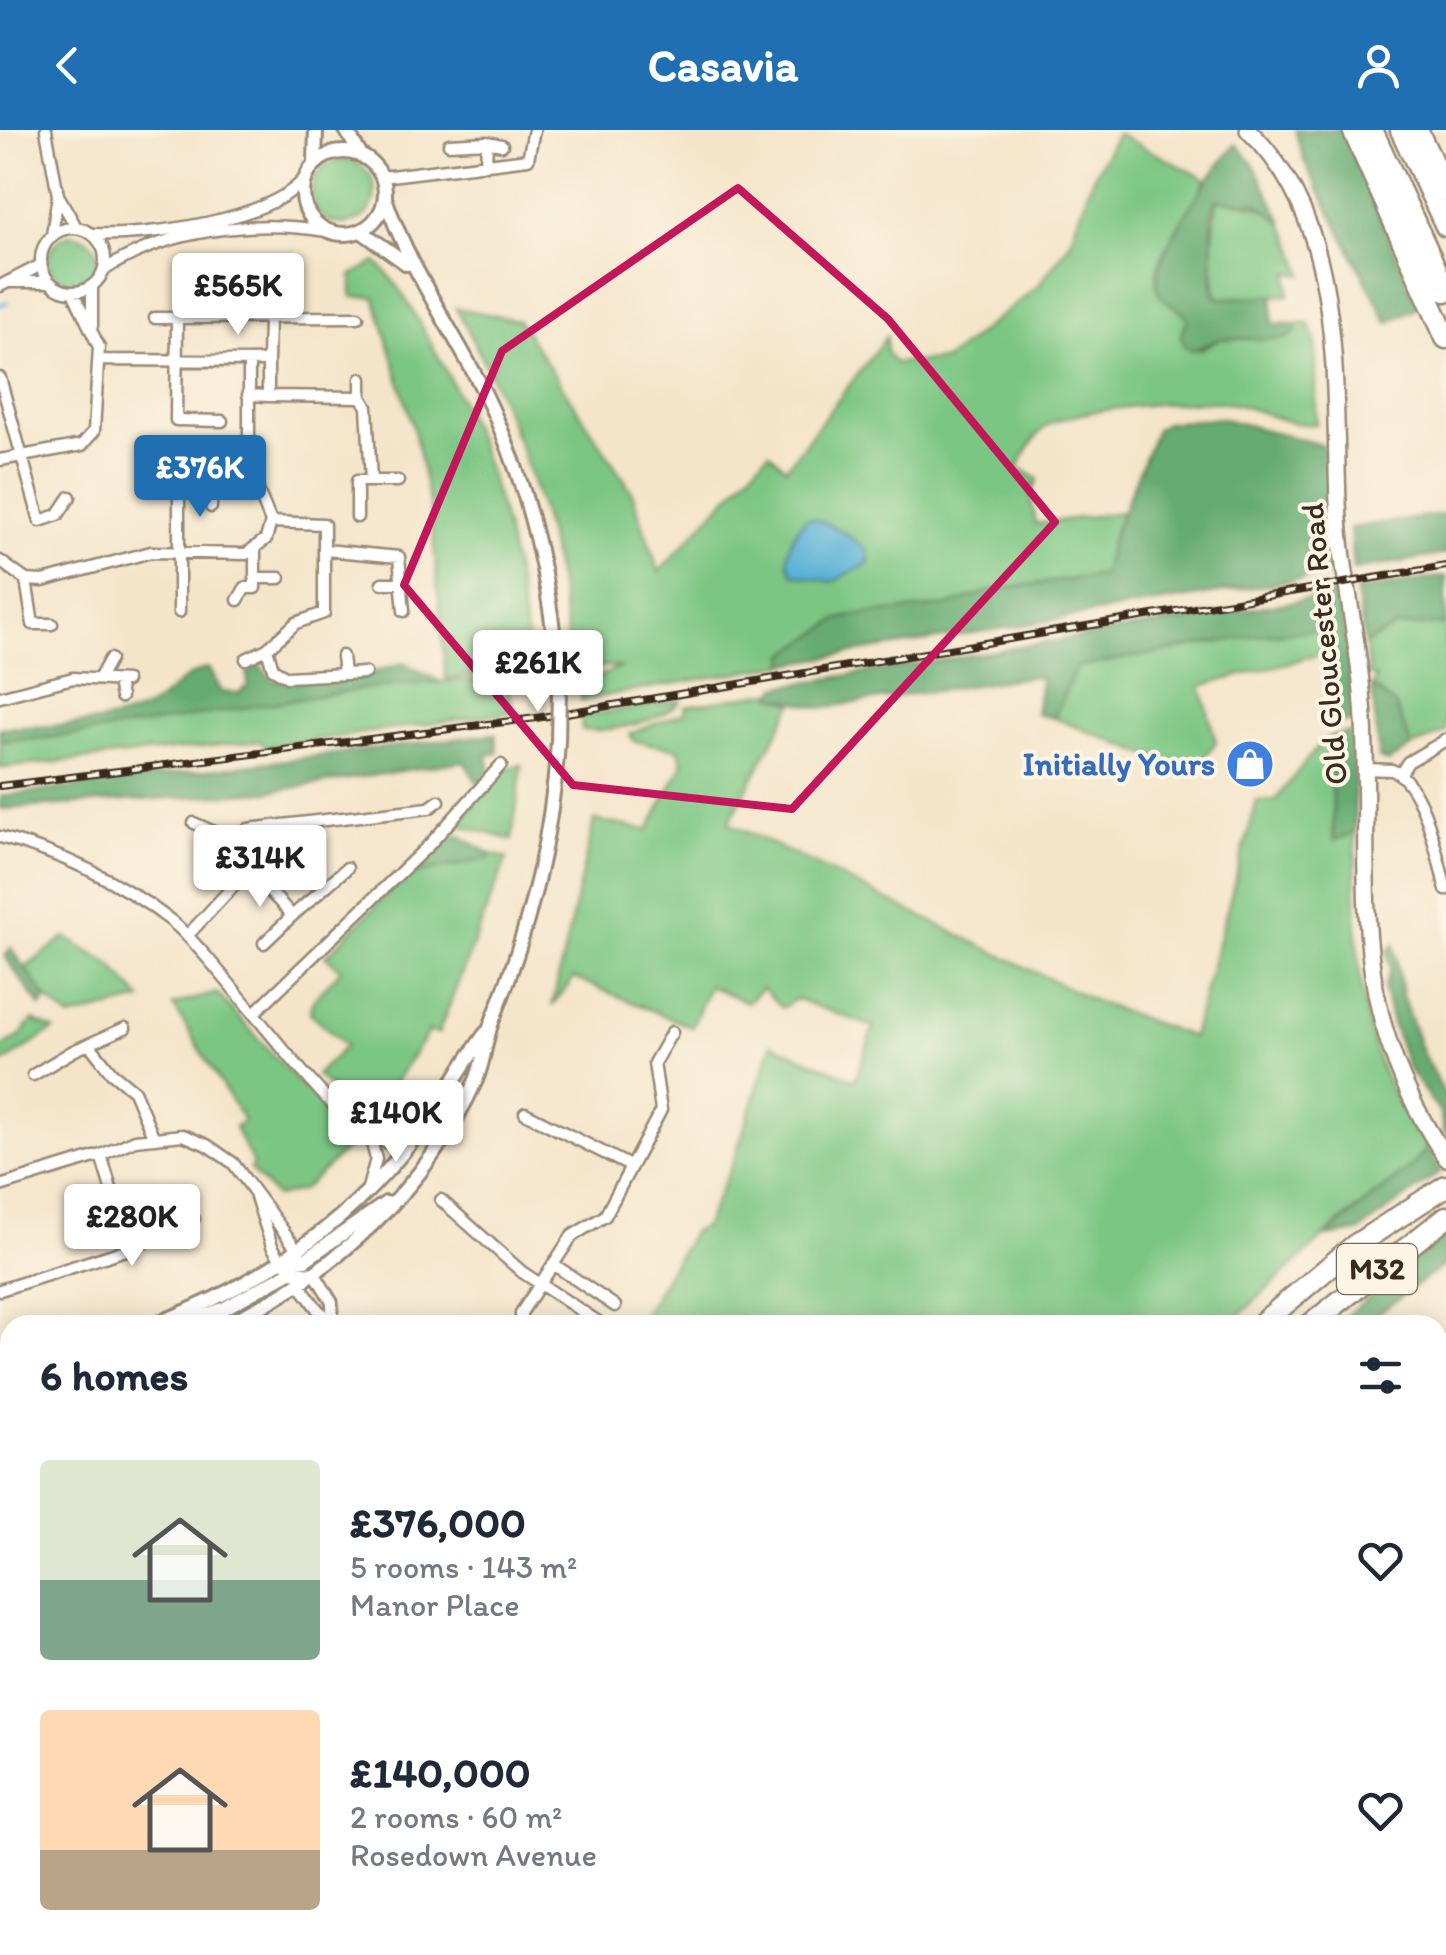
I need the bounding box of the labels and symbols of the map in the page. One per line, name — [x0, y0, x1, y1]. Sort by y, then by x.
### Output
pin: £565K — [168, 253, 308, 338]
pin: £376K — [130, 435, 270, 520]
street label: Old Gloucester Road — [1293, 501, 1355, 787]
pin: £261K — [468, 630, 608, 715]
shop icon: Initially Yours — [1224, 738, 1276, 790]
place label: Initially Yours — [1023, 745, 1215, 783]
pin: £314K — [190, 825, 330, 910]
pin: £140K — [326, 1080, 466, 1165]
pin: £280K — [62, 1184, 202, 1269]
road number: M32 — [1337, 1244, 1417, 1294]

